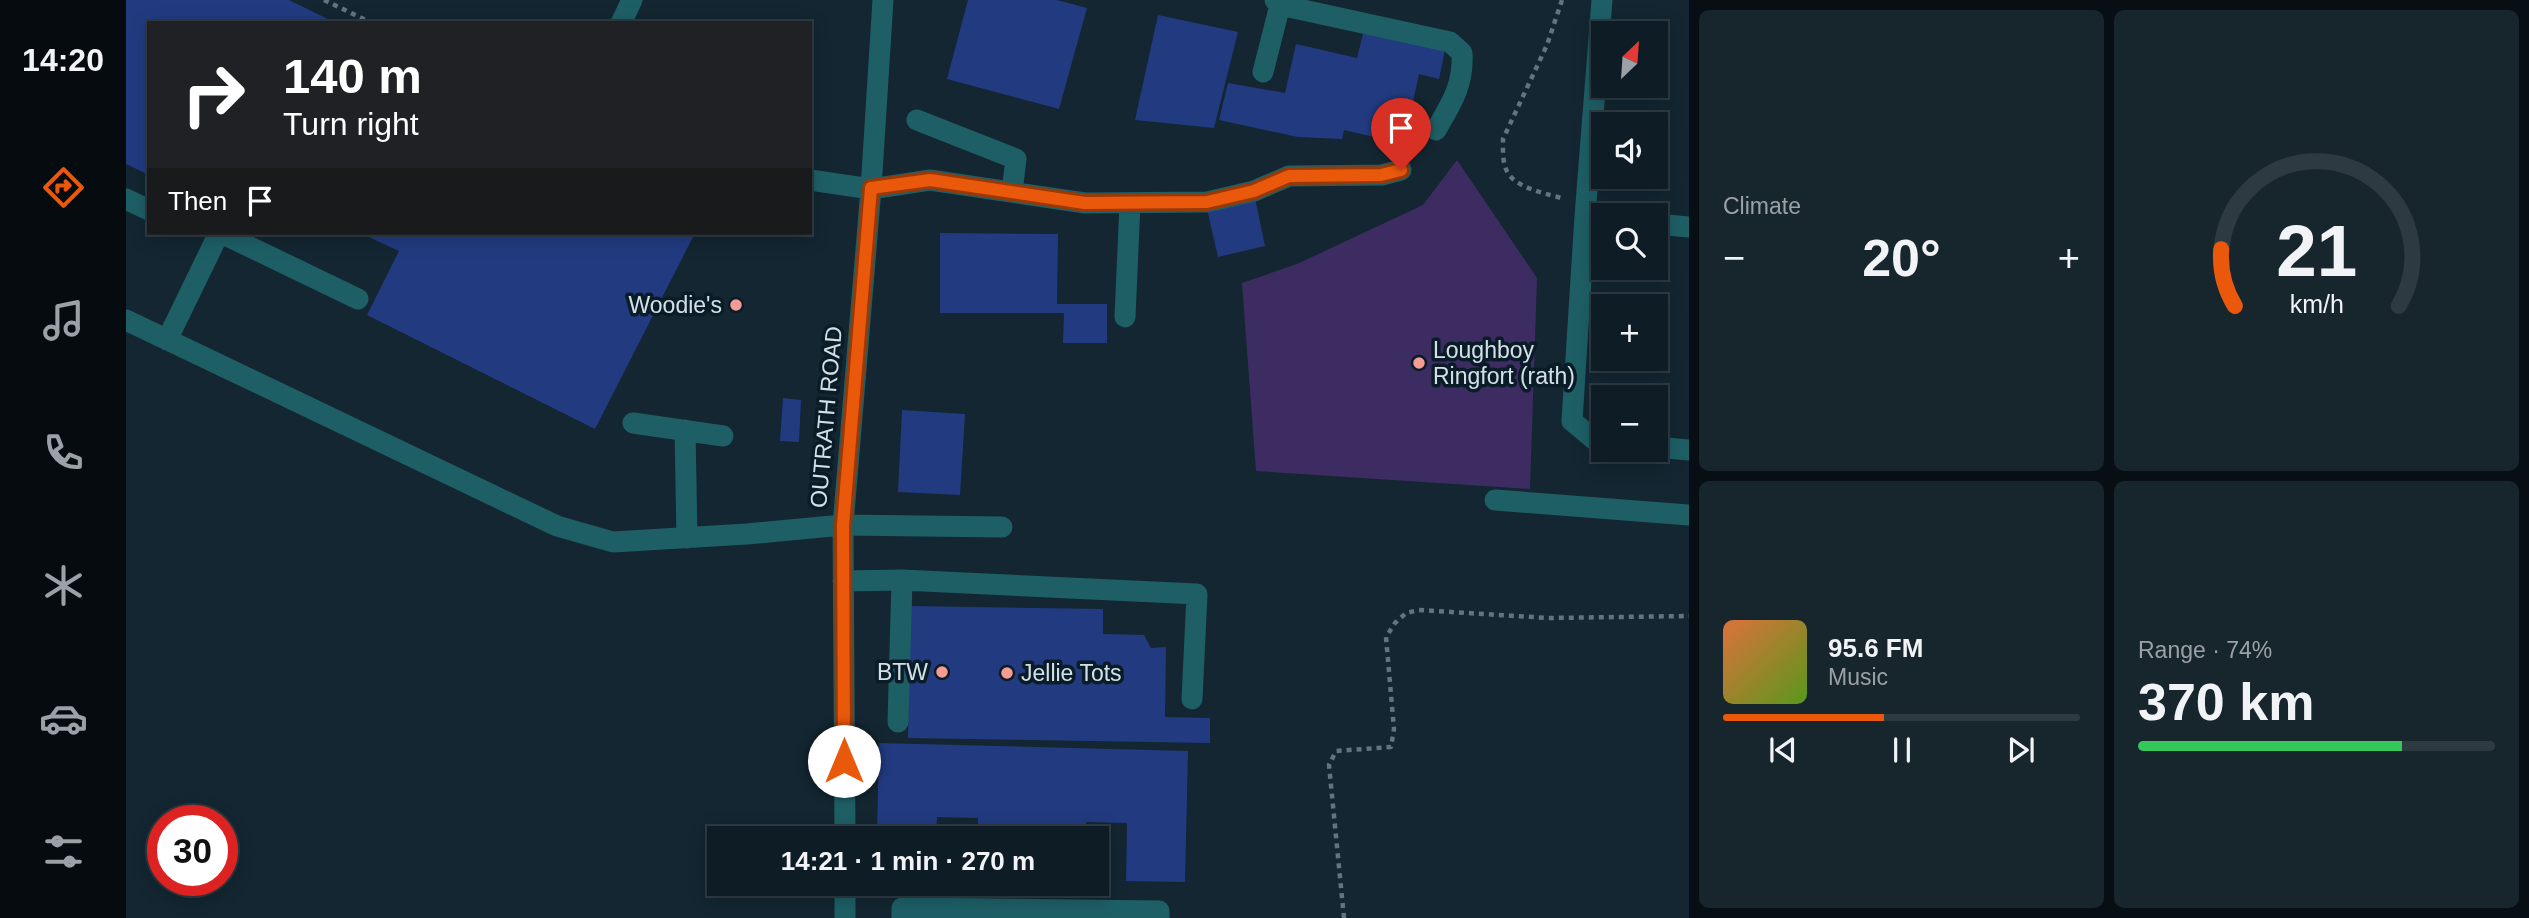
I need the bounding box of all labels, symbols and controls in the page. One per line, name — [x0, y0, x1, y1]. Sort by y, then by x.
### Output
north arrow — [1591, 21, 1668, 98]
map controls — [1591, 21, 1668, 462]
text: 14:20 — [22, 42, 104, 78]
icon: right — [168, 49, 259, 140]
text: 140 m — [283, 49, 422, 103]
pin — [1371, 98, 1431, 170]
text: Turn right — [283, 106, 419, 142]
icon: arrive — [1382, 109, 1420, 147]
button: sound — [1591, 112, 1668, 189]
icon: directions — [39, 163, 88, 212]
icon: arrive — [241, 182, 279, 220]
text: Then — [168, 186, 227, 216]
text: Climate — [1723, 193, 1801, 219]
button: search — [1591, 203, 1668, 280]
text: 21 — [2276, 211, 2357, 292]
text: 20° — [1862, 229, 1941, 287]
text: − — [1723, 237, 1745, 279]
text: + — [2058, 237, 2080, 279]
text: km/h — [2289, 290, 2344, 318]
place label: Woodie's — [629, 292, 722, 318]
button: + — [1591, 294, 1668, 371]
icon: music — [39, 296, 88, 345]
marker: Woodie's — [728, 297, 744, 313]
street label: OUTRATH ROAD — [805, 325, 847, 509]
place label: Loughboy Ringfort (rath) — [1433, 337, 1575, 389]
marker: Loughboy Ringfort (rath) — [1411, 355, 1427, 371]
button: − — [1591, 385, 1668, 462]
icon: phone — [39, 428, 88, 477]
icon: climate — [39, 561, 88, 610]
text: 95.6 FM — [1828, 633, 1923, 663]
text: Range · 74% — [2138, 637, 2272, 663]
place label: BTW — [877, 659, 928, 685]
place label: Jellie Tots — [1021, 660, 1122, 686]
marker: BTW — [934, 664, 950, 680]
text: Music — [1828, 664, 1888, 690]
marker: Jellie Tots — [999, 665, 1015, 681]
text: 370 km — [2138, 673, 2314, 731]
icon: car — [39, 694, 88, 743]
position arrow — [807, 724, 881, 798]
icon: previous — [1764, 731, 1802, 769]
icon: pause — [1883, 731, 1921, 769]
icon: next — [2002, 731, 2040, 769]
speed limit sign: 30 — [147, 805, 238, 896]
icon: filters — [39, 827, 88, 876]
text: 14:21 · 1 min · 270 m — [781, 846, 1035, 876]

